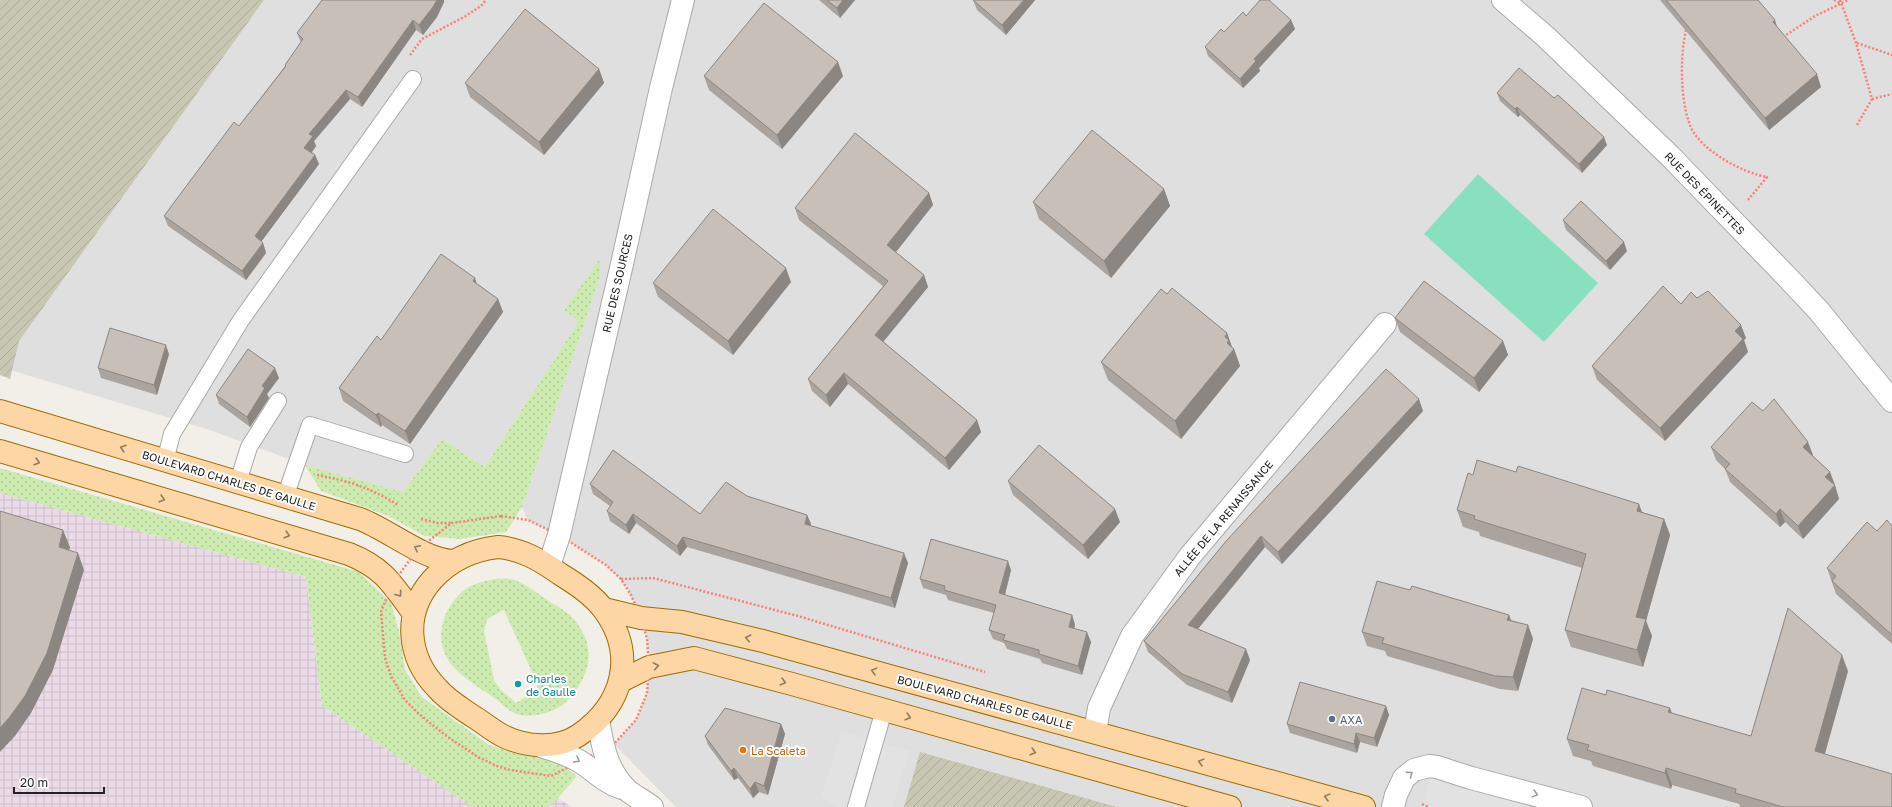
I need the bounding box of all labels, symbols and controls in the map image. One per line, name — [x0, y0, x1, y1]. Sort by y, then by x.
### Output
street label: RUE DES ÉPINETTES — [1662, 149, 1748, 237]
street label: RUE DES SOURCES — [599, 232, 635, 334]
one-way arrow — [119, 444, 126, 453]
street label: BOULEVARD CHARLES DE GAULLE — [141, 447, 318, 513]
one-way arrow — [34, 457, 41, 466]
street label: ALLÉE DE LA RENAISSANCE — [1171, 457, 1275, 579]
one-way arrow — [158, 494, 165, 503]
one-way arrow — [283, 530, 290, 539]
one-way arrow — [414, 545, 421, 553]
one-way arrow — [394, 589, 401, 596]
one-way arrow — [745, 634, 751, 642]
one-way arrow — [653, 662, 659, 670]
one-way arrow — [870, 668, 877, 676]
place label: Charles de Gaulle — [526, 672, 576, 698]
street label: BOULEVARD CHARLES DE GAULLE — [896, 672, 1074, 732]
one-way arrow — [779, 677, 786, 685]
marker: Charles de Gaulle — [513, 679, 523, 689]
one-way arrow — [904, 712, 911, 721]
place label: AXA — [1340, 713, 1363, 726]
marker: AXA — [1327, 714, 1337, 724]
place label: La Scaleta — [751, 744, 806, 757]
marker: La Scaleta — [738, 745, 748, 755]
one-way arrow — [1029, 747, 1036, 756]
one-way arrow — [573, 756, 580, 763]
one-way arrow — [1198, 758, 1205, 767]
scale bar — [14, 769, 104, 795]
one-way arrow — [1406, 772, 1413, 779]
text: 20 m — [20, 775, 48, 790]
one-way arrow — [1531, 790, 1538, 798]
one-way arrow — [1323, 793, 1330, 801]

